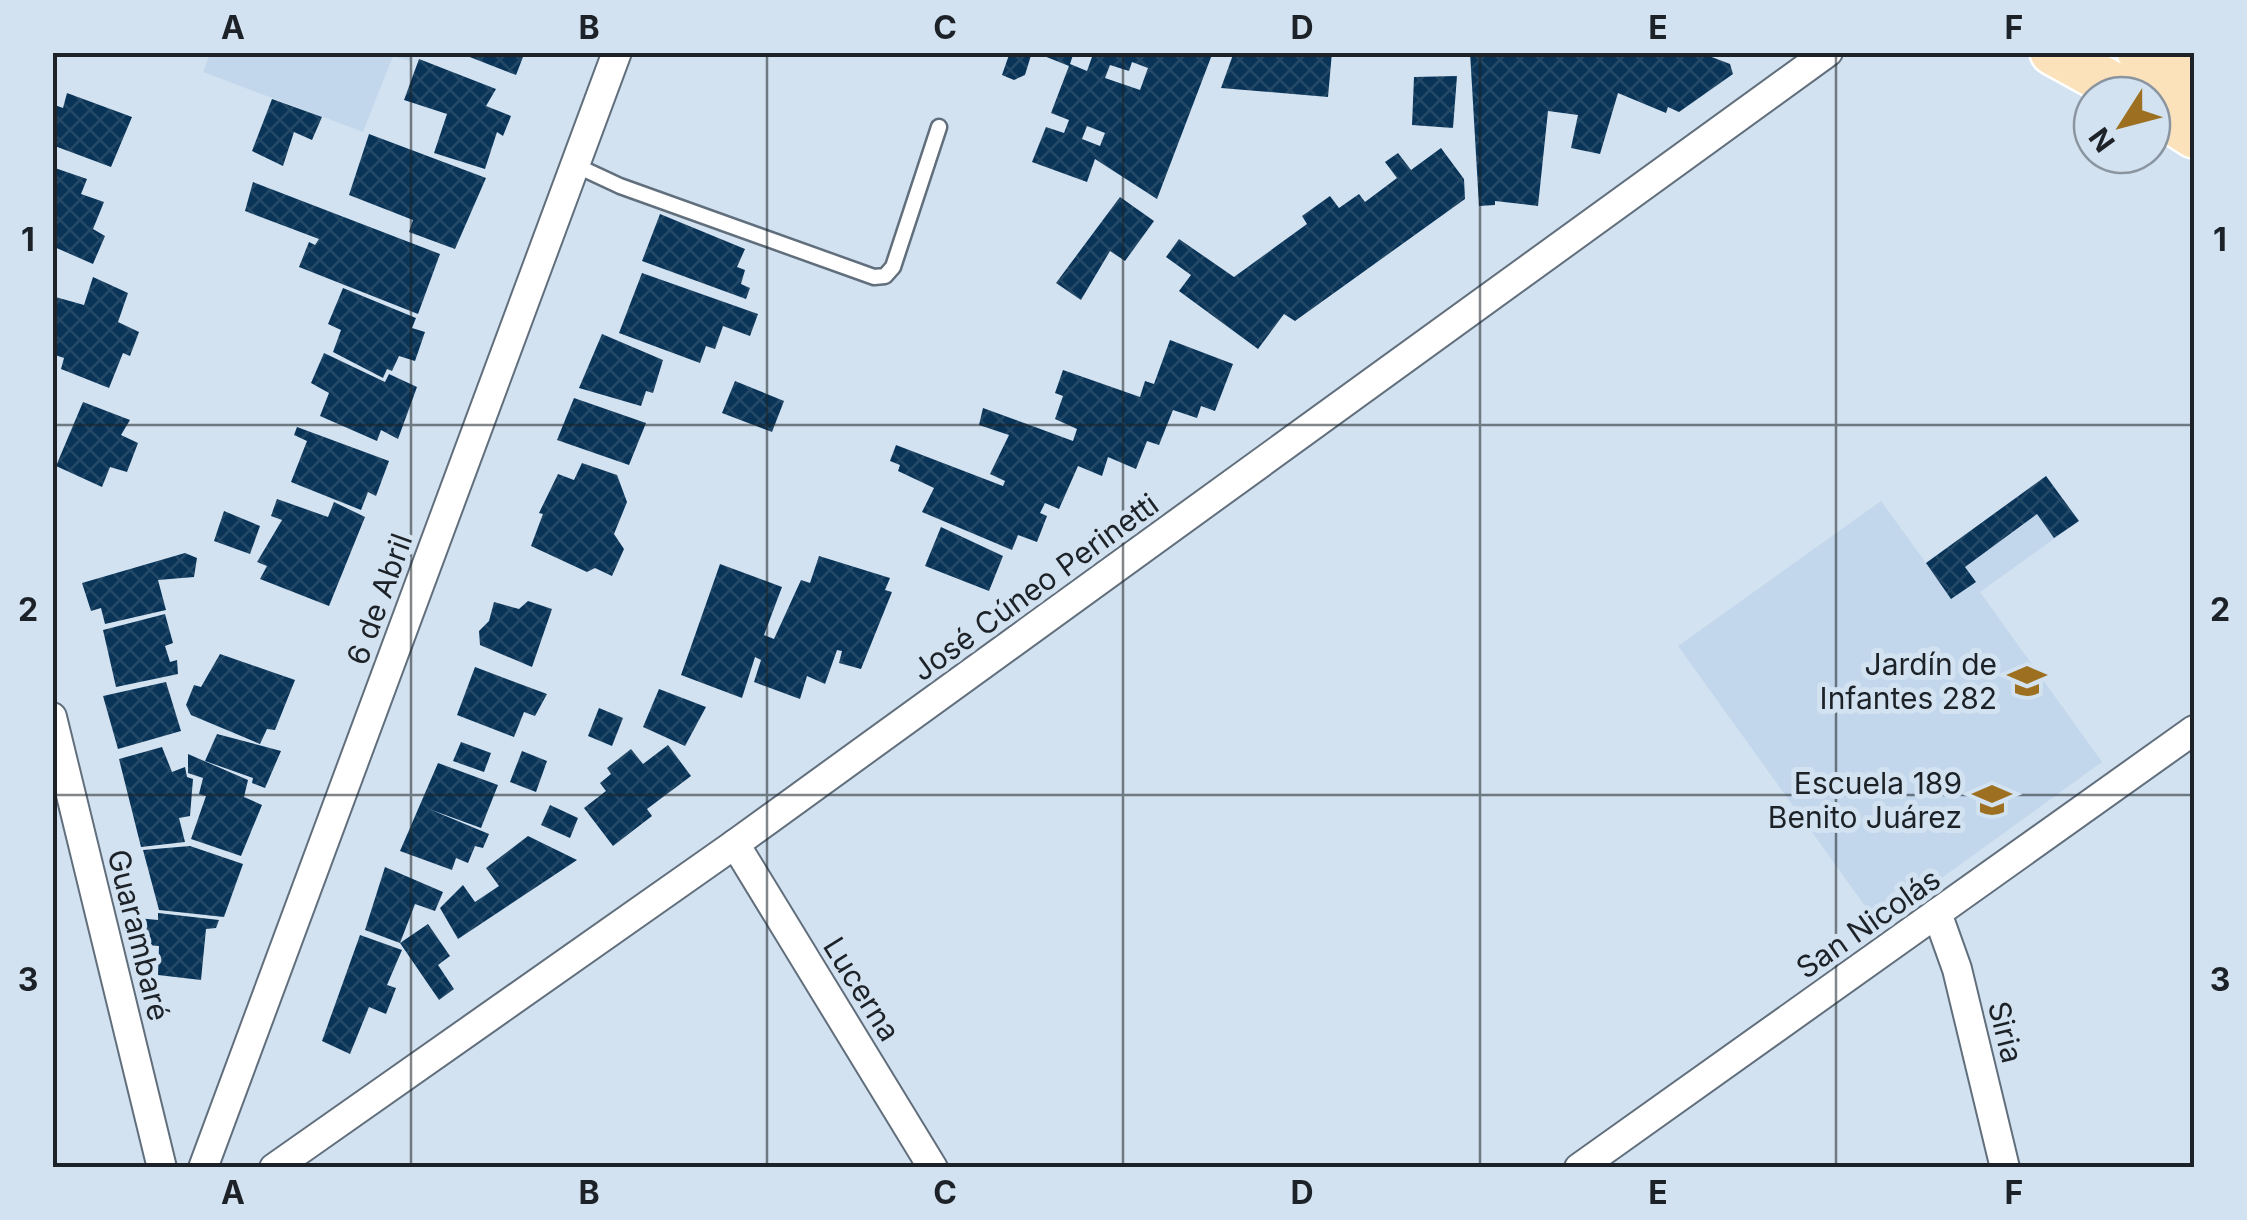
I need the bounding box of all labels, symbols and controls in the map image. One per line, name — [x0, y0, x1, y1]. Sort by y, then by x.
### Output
text: A — [221, 8, 245, 47]
text: B — [578, 8, 600, 47]
text: C — [933, 8, 957, 47]
text: D — [1290, 8, 1314, 47]
text: E — [1648, 8, 1668, 47]
text: F — [2005, 8, 2023, 47]
north arrow — [2072, 75, 2172, 175]
text: N — [2082, 121, 2122, 158]
text: 1 — [21, 220, 35, 259]
text: 1 — [2213, 220, 2227, 259]
street label: José Cúneo Perinetti — [905, 486, 1165, 688]
street label: 6 de Abril — [339, 529, 419, 669]
text: 2 — [18, 590, 38, 629]
text: 2 — [2210, 590, 2230, 629]
place label: Jardín de Infantes 282 — [1820, 646, 1997, 716]
school or university icon: Jardín de Infantes 282 — [2006, 660, 2048, 702]
place label: Escuela 189 Benito Juárez — [1768, 765, 1962, 835]
school or university icon: Escuela 189 Benito Juárez — [1971, 779, 2013, 821]
street label: Guarambaré — [100, 846, 178, 1024]
street label: San Nicolás — [1789, 860, 1947, 986]
street label: Lucerna — [816, 930, 908, 1048]
text: 3 — [18, 960, 38, 999]
text: 3 — [2210, 960, 2230, 999]
street label: Siria — [1981, 997, 2031, 1067]
text: A — [221, 1173, 245, 1212]
text: B — [578, 1173, 600, 1212]
text: C — [933, 1173, 957, 1212]
text: D — [1290, 1173, 1314, 1212]
text: E — [1648, 1173, 1668, 1212]
text: F — [2005, 1173, 2023, 1212]

